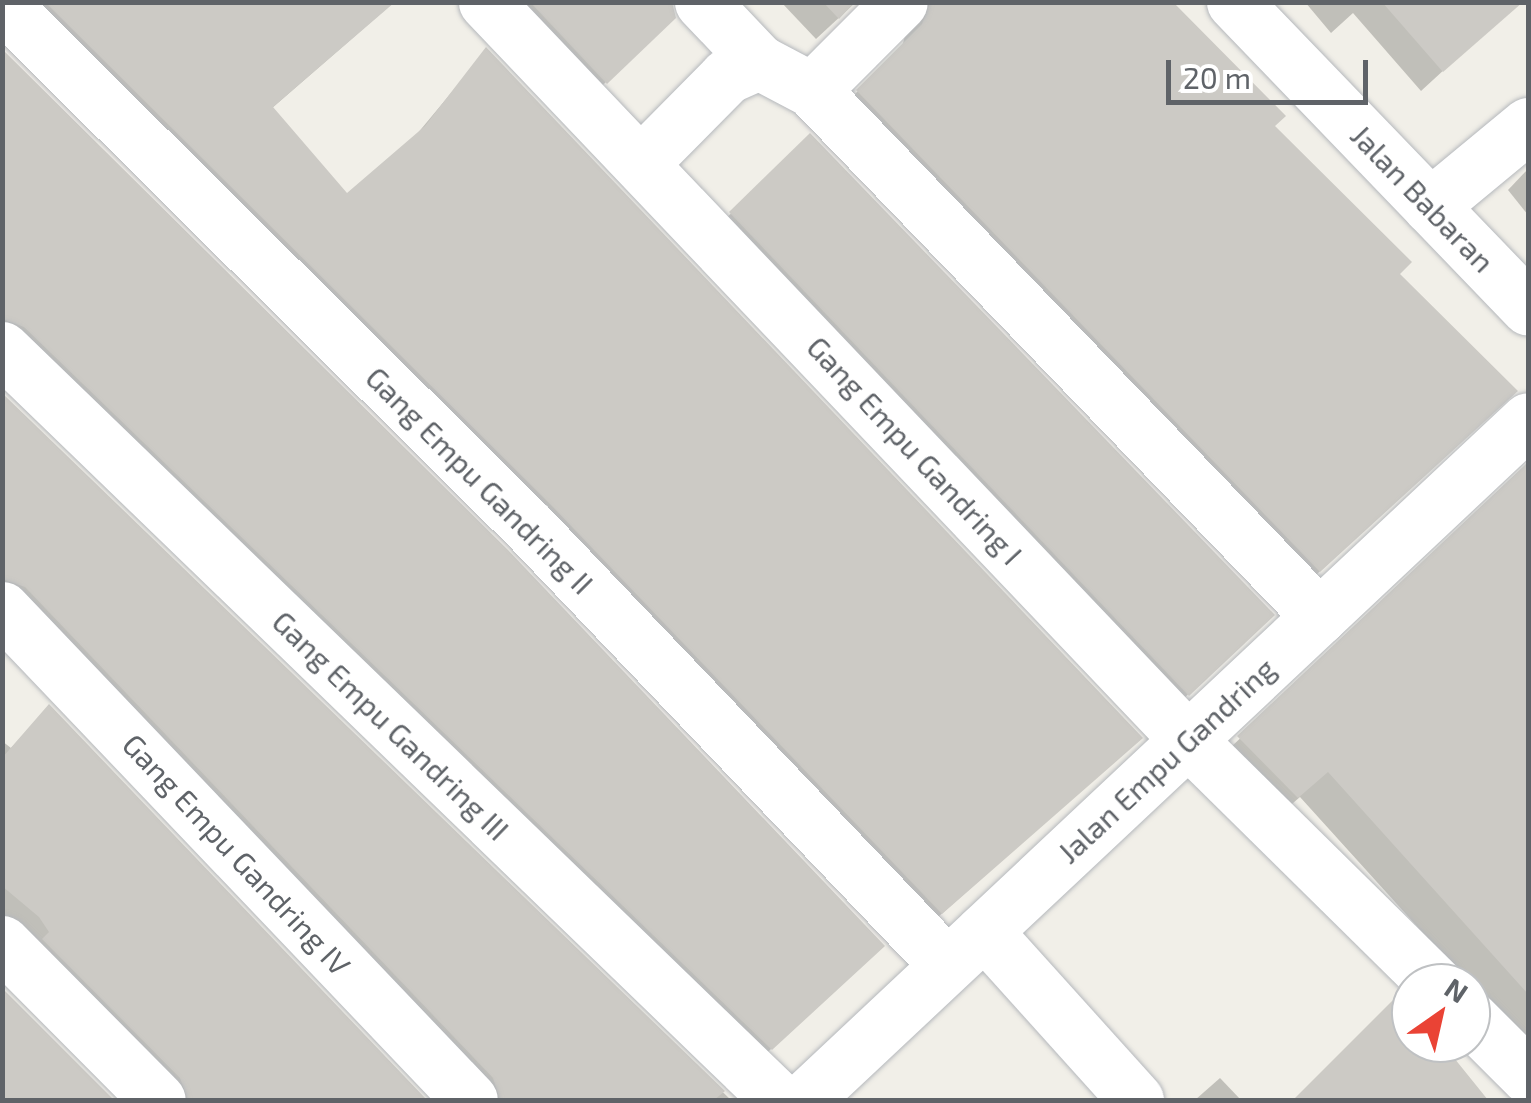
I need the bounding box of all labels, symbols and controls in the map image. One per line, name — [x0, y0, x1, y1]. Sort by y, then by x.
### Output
scale bar — [1171, 40, 1374, 102]
text: 20 m — [1183, 59, 1251, 95]
street label: Jalan Babaran — [1344, 117, 1502, 279]
street label: Gang Empu Gandring I — [800, 329, 1030, 571]
street label: Gang Empu Gandring II — [359, 359, 601, 601]
street label: Gang Empu Gandring III — [265, 603, 517, 847]
street label: Jalan Empu Gandring — [1050, 650, 1282, 870]
street label: Gang Empu Gandring IV — [116, 726, 358, 982]
north arrow — [1391, 963, 1491, 1063]
text: N — [1439, 970, 1475, 1010]

